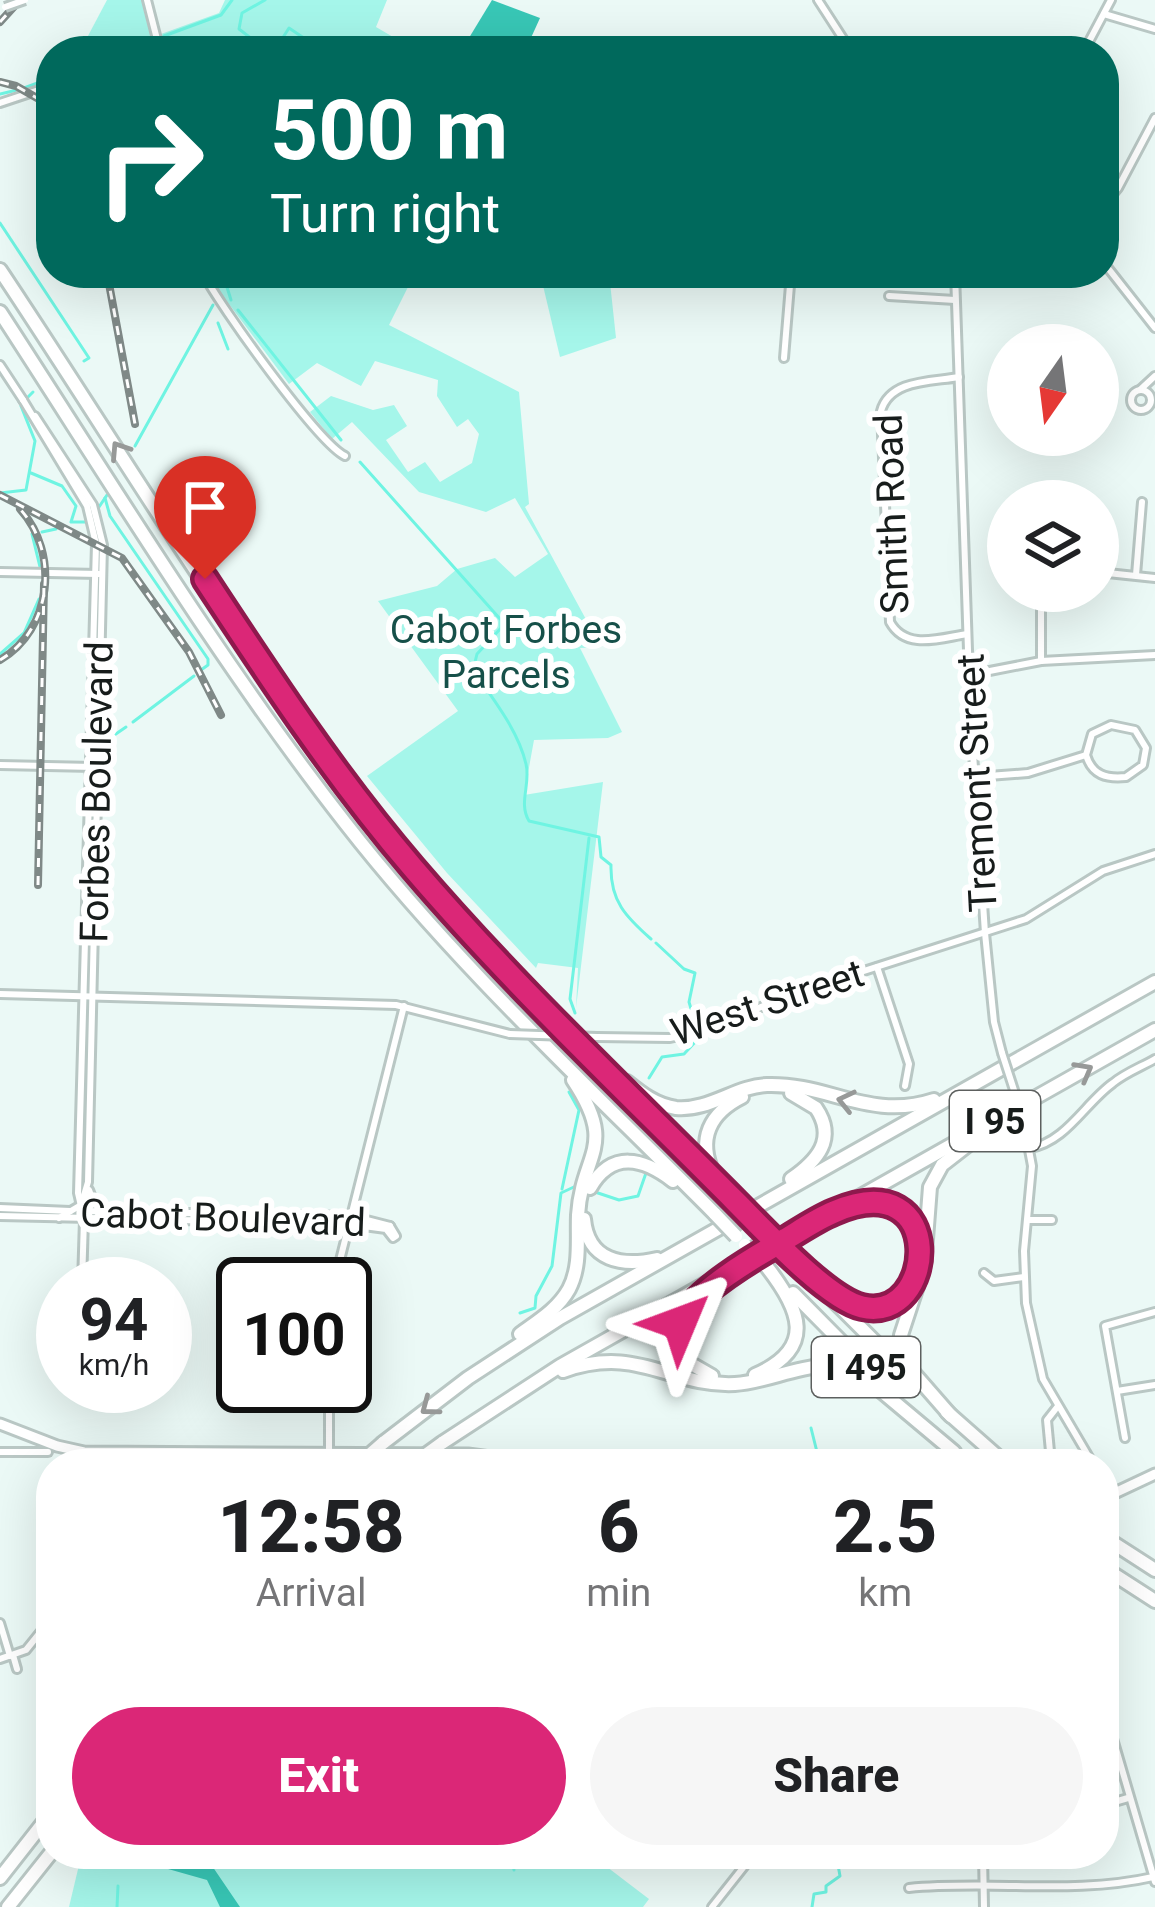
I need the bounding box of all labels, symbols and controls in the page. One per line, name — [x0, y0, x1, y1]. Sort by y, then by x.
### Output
text: 500 m — [270, 81, 508, 180]
icon: right — [72, 84, 228, 240]
text: Turn right — [270, 182, 500, 245]
north arrow — [987, 324, 1119, 456]
map controls — [987, 324, 1119, 612]
street label: Smith Road — [866, 413, 918, 615]
one-way arrow — [111, 442, 133, 464]
pin — [154, 456, 256, 579]
icon: arrive — [172, 474, 238, 540]
button: layers — [987, 480, 1119, 612]
park label: Cabot Forbes Parcels — [390, 607, 622, 698]
street label: Forbes Boulevard — [71, 641, 123, 943]
street label: Tremont Street — [947, 653, 1007, 913]
street label: West Street — [665, 950, 870, 1056]
one-way arrow — [1071, 1062, 1092, 1085]
one-way arrow — [837, 1090, 857, 1115]
road number: I 95 — [950, 1091, 1040, 1151]
street label: Cabot Boulevard — [79, 1190, 367, 1246]
speed limit sign: 100 — [216, 1257, 372, 1413]
position arrow — [617, 1260, 743, 1386]
text: 94 — [80, 1284, 148, 1355]
road number: I 495 — [812, 1337, 920, 1397]
text: km/h — [79, 1347, 149, 1382]
one-way arrow — [421, 1392, 442, 1414]
text: 12:58 — [218, 1485, 405, 1570]
text: 6 — [598, 1485, 640, 1570]
text: 2.5 — [833, 1485, 937, 1570]
text: Arrival — [256, 1570, 366, 1616]
text: min — [586, 1570, 651, 1616]
text: km — [858, 1570, 912, 1616]
button: Exit — [72, 1707, 566, 1845]
button: Share — [590, 1707, 1083, 1845]

